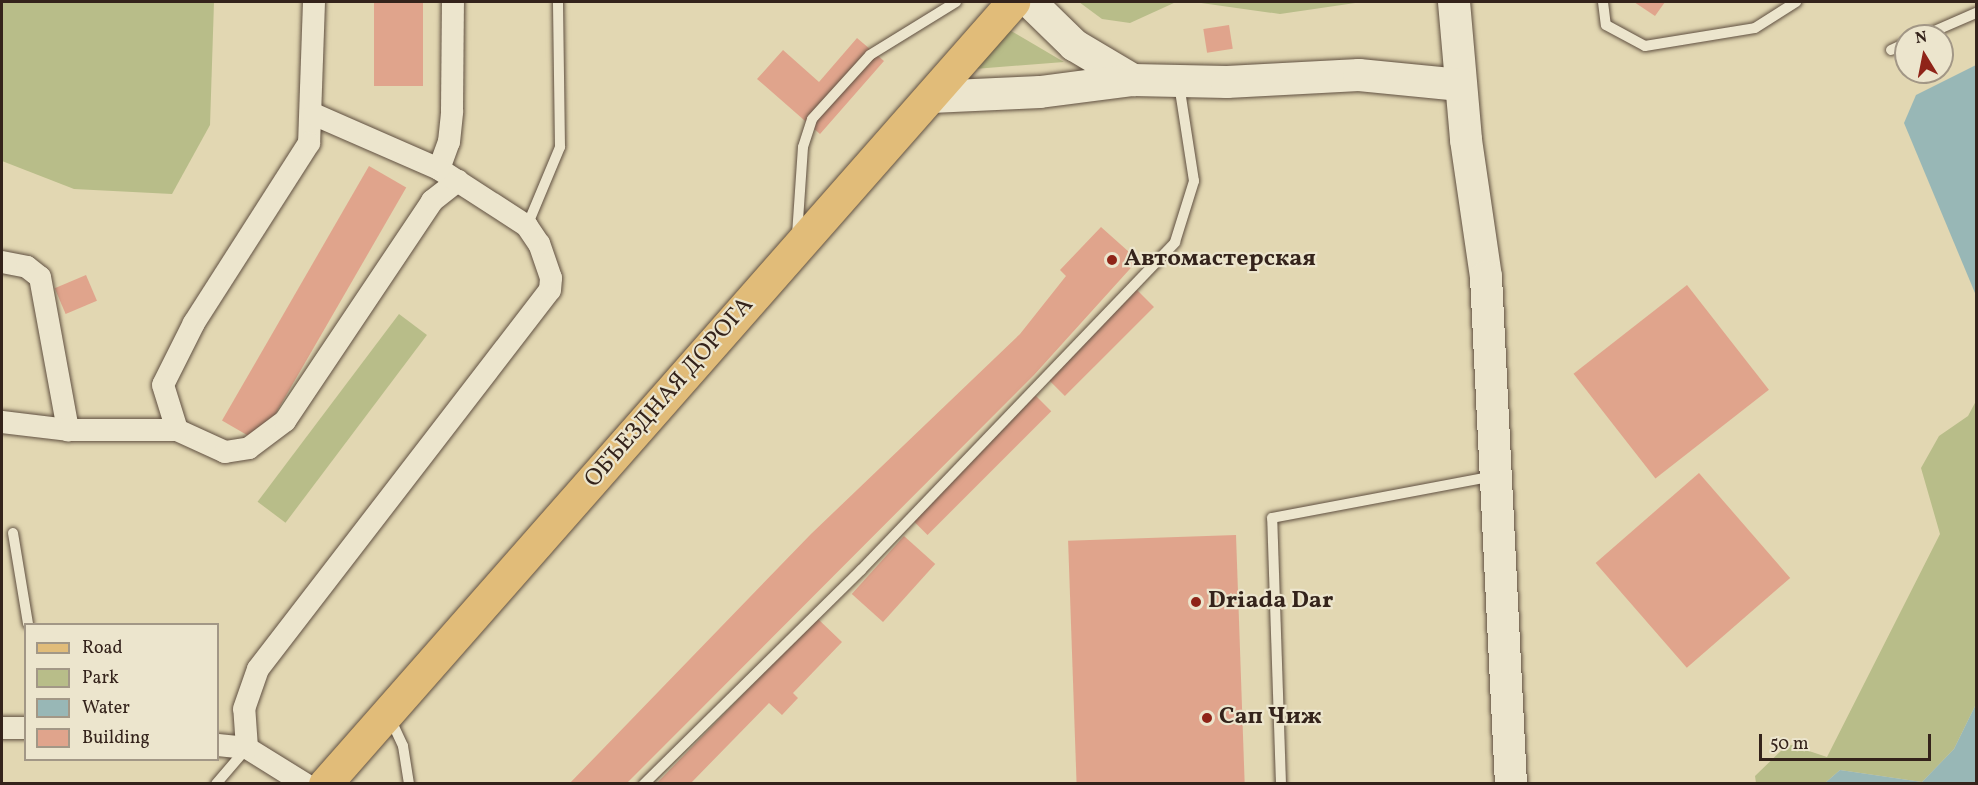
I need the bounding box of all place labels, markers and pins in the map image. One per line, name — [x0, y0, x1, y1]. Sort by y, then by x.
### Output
place label: Автомастерская — [1124, 246, 1316, 274]
marker: Автомастерская — [1105, 253, 1119, 267]
place label: Driada Dar — [1208, 588, 1333, 616]
marker: Driada Dar — [1189, 595, 1203, 609]
place label: Сап Чиж — [1219, 704, 1322, 732]
marker: Сап Чиж — [1200, 711, 1214, 725]

